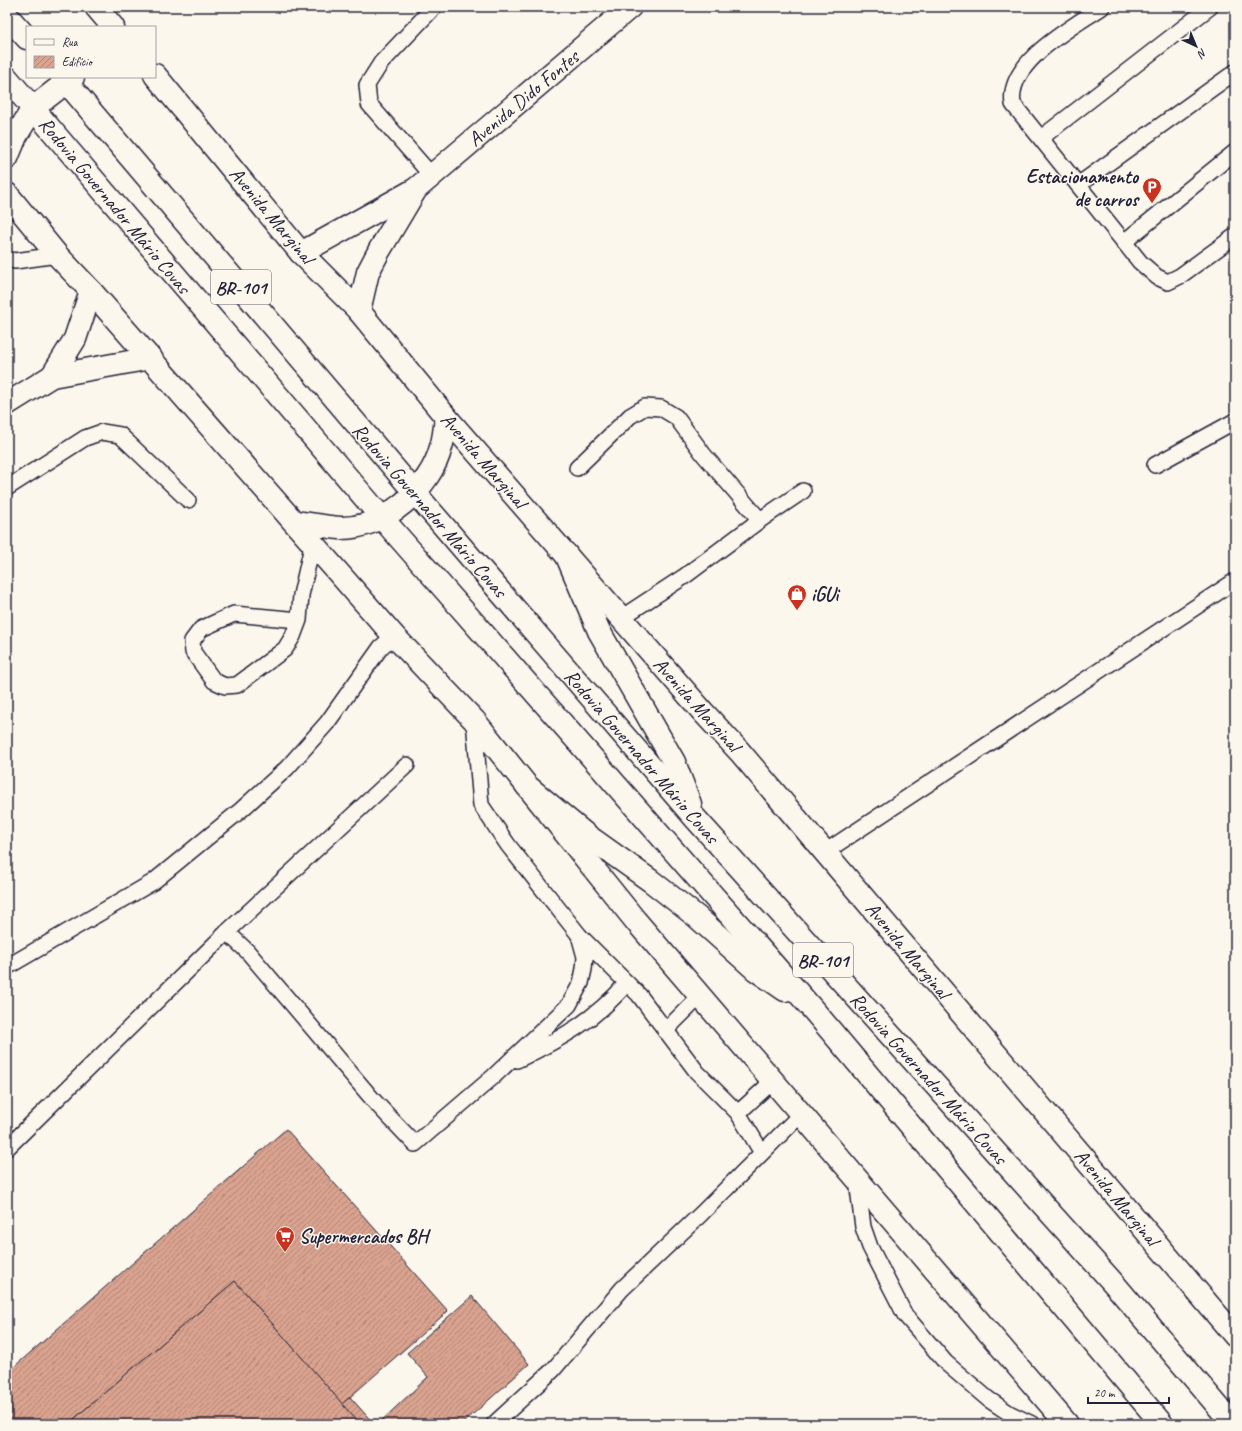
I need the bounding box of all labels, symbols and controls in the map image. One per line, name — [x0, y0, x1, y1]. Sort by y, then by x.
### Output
legend — [26, 26, 156, 78]
north arrow — [1176, 26, 1216, 66]
text: Rua — [62, 34, 79, 50]
street label: Avenida Dido Fontes — [463, 43, 585, 152]
text: N — [1194, 46, 1210, 62]
text: Edifício — [62, 54, 94, 70]
street label: Rodovia Governador Mário Covas — [33, 112, 197, 300]
street label: Avenida Marginal — [224, 162, 322, 271]
place label: Estacionamento de carros — [1026, 164, 1140, 212]
parking icon: Estacionamento de carros — [1141, 176, 1163, 204]
road number: BR-101 — [211, 270, 271, 304]
street label: Avenida Marginal — [435, 407, 534, 516]
street label: Rodovia Governador Mário Covas — [347, 418, 514, 604]
place label: iGUi — [811, 582, 841, 607]
shop icon: iGUi — [786, 583, 808, 611]
street label: Avenida Marginal — [648, 652, 748, 759]
street label: Rodovia Governador Mário Covas — [559, 664, 726, 850]
street label: Avenida Marginal — [860, 897, 958, 1006]
road number: BR-101 — [793, 943, 853, 977]
street label: Rodovia Governador Mário Covas — [845, 987, 1014, 1171]
street label: Avenida Marginal — [1069, 1144, 1167, 1253]
place label: Supermercados BH — [299, 1224, 431, 1249]
supermarket icon: Supermercados BH — [274, 1225, 296, 1253]
scale bar — [1088, 1379, 1169, 1405]
text: 20 m — [1094, 1385, 1116, 1401]

